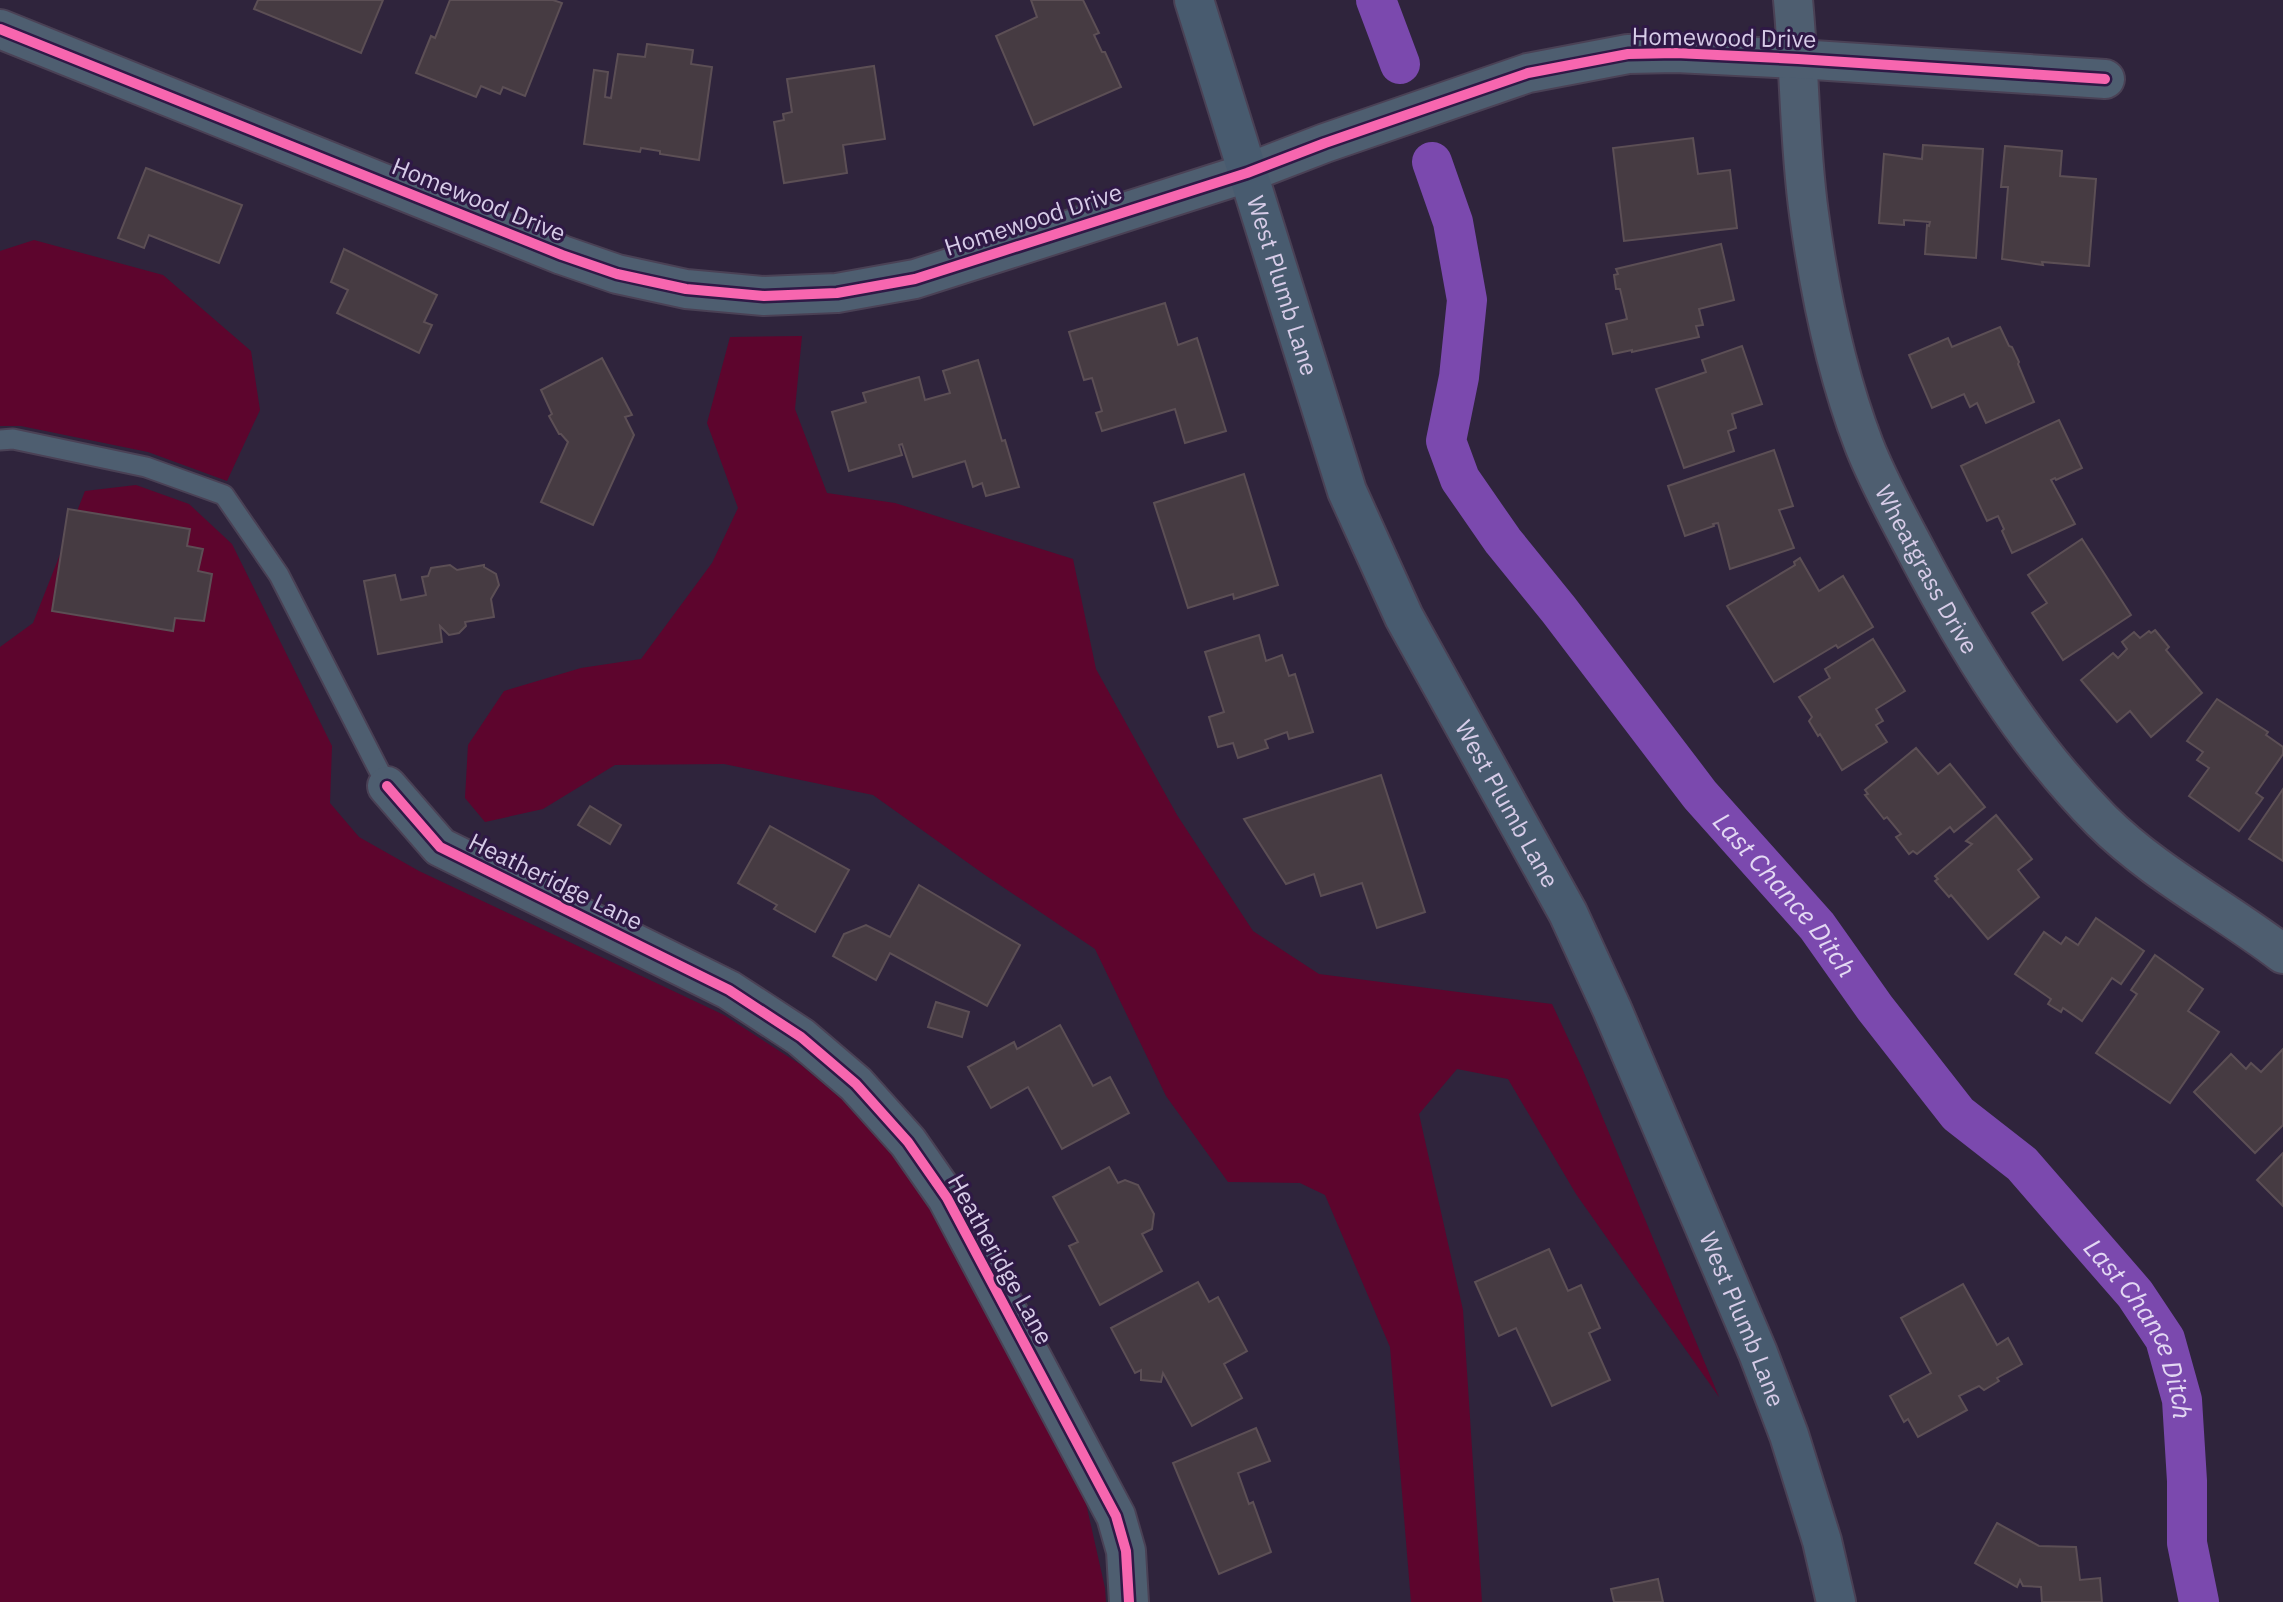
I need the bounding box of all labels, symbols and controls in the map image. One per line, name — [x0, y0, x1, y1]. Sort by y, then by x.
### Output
street label: Homewood Drive — [1631, 19, 1817, 55]
street label: Homewood Drive — [387, 150, 571, 248]
street label: Homewood Drive — [940, 175, 1126, 263]
street label: West Plumb Lane — [1240, 192, 1326, 379]
street label: Wheatgrass Drive — [1868, 479, 1986, 660]
street label: West Plumb Lane — [1448, 714, 1567, 893]
water label: Last Chance Ditch — [1706, 805, 1864, 983]
street label: Heatheridge Lane — [464, 825, 648, 937]
street label: Heatheridge Lane — [941, 1168, 1061, 1350]
street label: West Plumb Lane — [1692, 1226, 1793, 1411]
water label: Last Chance Ditch — [2077, 1231, 2200, 1420]

